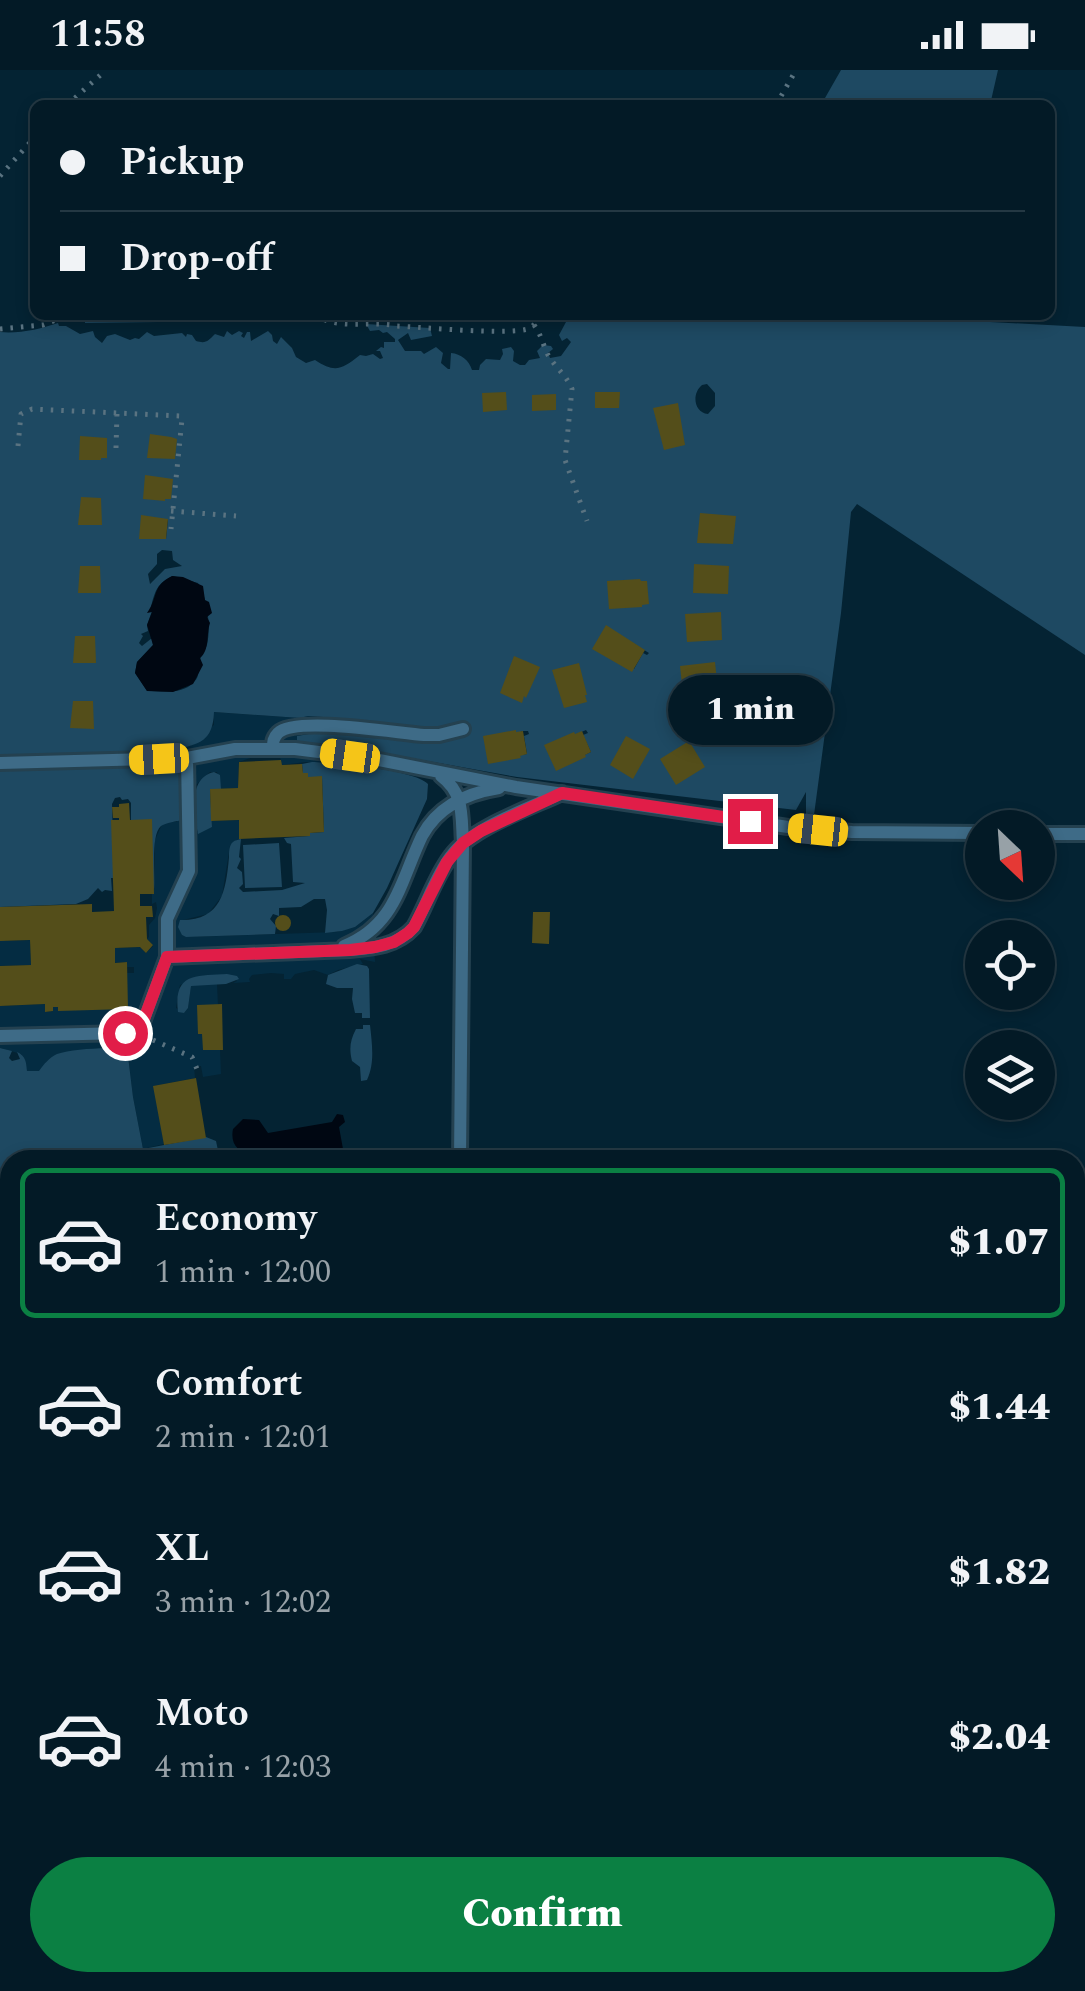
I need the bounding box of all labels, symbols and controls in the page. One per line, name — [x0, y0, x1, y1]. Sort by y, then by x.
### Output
text: 11:58 — [50, 6, 145, 64]
text: Pickup — [120, 134, 244, 192]
text: Drop-off — [120, 230, 274, 288]
callout: 1 min — [668, 676, 832, 746]
text: 1 min — [706, 685, 795, 734]
car — [318, 737, 382, 775]
car — [128, 742, 190, 776]
route end — [728, 799, 773, 844]
north arrow — [965, 810, 1055, 900]
map controls — [965, 810, 1055, 1120]
car — [787, 812, 849, 848]
button: locate — [965, 920, 1055, 1010]
route start — [103, 1011, 148, 1056]
button: layers — [965, 1030, 1055, 1120]
text: Economy — [155, 1190, 316, 1248]
icon: car — [35, 1198, 125, 1288]
text: $1.07 — [948, 1214, 1050, 1272]
text: 1 min · 12:00 — [155, 1248, 331, 1297]
text: Comfort — [155, 1355, 302, 1413]
icon: car — [35, 1363, 125, 1453]
text: $1.44 — [948, 1379, 1050, 1437]
text: 2 min · 12:01 — [155, 1413, 331, 1462]
text: XL — [155, 1520, 209, 1578]
icon: car — [35, 1528, 125, 1618]
text: $1.82 — [948, 1544, 1050, 1602]
text: 3 min · 12:02 — [155, 1578, 331, 1627]
text: Moto — [155, 1685, 249, 1743]
icon: car — [35, 1693, 125, 1783]
text: $2.04 — [948, 1709, 1050, 1767]
text: 4 min · 12:03 — [155, 1743, 331, 1792]
button: Confirm — [30, 1857, 1055, 1972]

